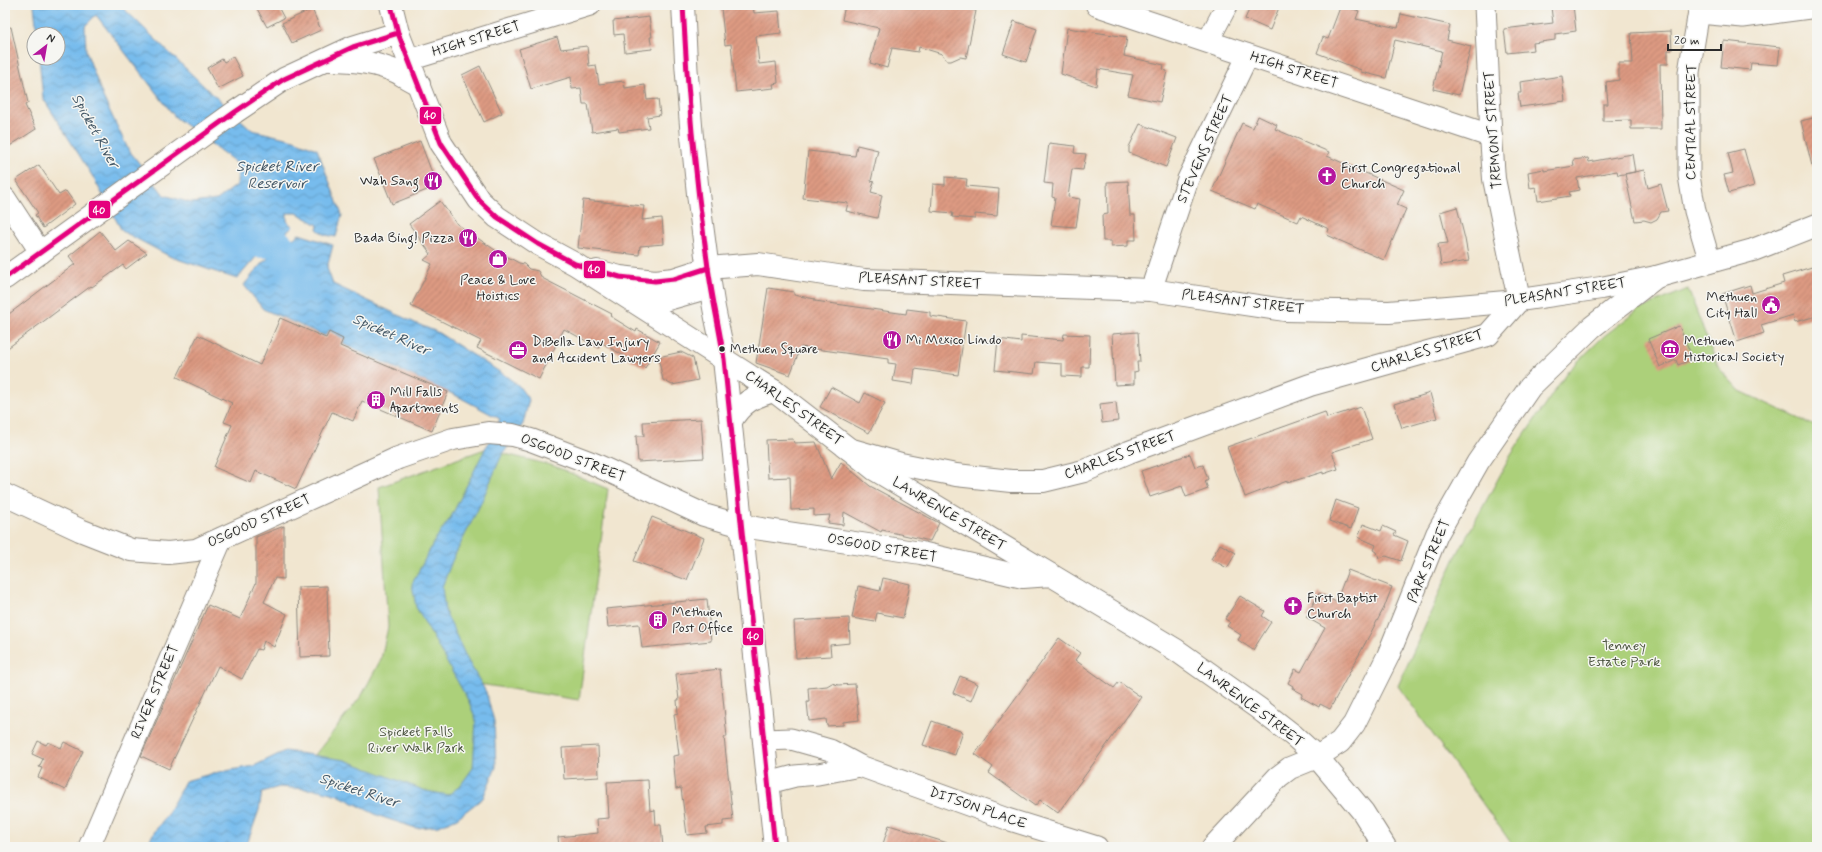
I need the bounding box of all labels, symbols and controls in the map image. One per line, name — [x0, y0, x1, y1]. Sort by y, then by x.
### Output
street label: HIGH STREET — [430, 17, 522, 61]
north arrow — [26, 26, 66, 66]
scale bar — [1668, 26, 1721, 52]
text: N — [44, 30, 57, 46]
text: 20 m — [1674, 33, 1700, 49]
street label: HIGH STREET — [1248, 47, 1340, 93]
street label: CENTRAL STREET — [1682, 64, 1700, 180]
street label: TREMONT STREET — [1480, 70, 1506, 190]
water label: Spicket River — [66, 90, 125, 173]
street label: STEVENS STREET — [1173, 92, 1237, 206]
line badge: 40 — [419, 106, 442, 125]
text: 40 — [424, 109, 436, 123]
water label: Spicket River Reservoir — [236, 157, 320, 194]
place label: First Congregational Church — [1341, 159, 1460, 193]
church icon: First Congregational Church — [1316, 165, 1338, 187]
restaurant icon: Wah Sang — [422, 170, 444, 192]
place label: Wah Sang — [360, 172, 419, 192]
line badge: 40 — [88, 200, 111, 219]
text: 40 — [93, 204, 105, 218]
restaurant icon: Bada Bing! Pizza — [457, 227, 479, 249]
place label: Bada Bing! Pizza — [354, 229, 454, 249]
shop icon: Peace & Love Hoistics — [487, 248, 509, 270]
line badge: 40 — [583, 260, 606, 279]
text: 40 — [588, 263, 600, 277]
street label: PLEASANT STREET — [858, 269, 982, 293]
place label: Peace & Love Hoistics — [460, 271, 536, 305]
street label: PLEASANT STREET — [1503, 273, 1627, 311]
street label: PLEASANT STREET — [1181, 286, 1305, 318]
place label: Methuen City Hall — [1706, 288, 1757, 322]
public building icon: Methuen City Hall — [1760, 294, 1782, 316]
water label: Spicket River — [349, 309, 434, 362]
street label: CHARLES STREET — [1368, 325, 1486, 377]
restaurant icon: Mi Mexico Lindo — [881, 329, 903, 351]
place label: Mi Mexico Lindo — [906, 331, 1001, 349]
place label: Methuen Historical Society — [1684, 332, 1784, 366]
place label: DiBella Law Injury and Accident Lawyers — [532, 333, 661, 367]
museum icon: Methuen Historical Society — [1659, 338, 1681, 360]
office icon: DiBella Law Injury and Accident Lawyers — [507, 339, 529, 361]
place label: Methuen Square — [730, 341, 818, 358]
marker: Methuen Square — [717, 344, 727, 354]
street label: CHARLES STREET — [741, 366, 847, 450]
place label: Mill Falls Apartments — [390, 383, 459, 418]
building icon: Mill Falls Apartments — [365, 389, 387, 411]
street label: CHARLES STREET — [1062, 427, 1178, 483]
street label: OSGOOD STREET — [518, 430, 628, 486]
street label: LAWRENCE STREET — [889, 473, 1009, 555]
street label: OSGOOD STREET — [205, 490, 313, 552]
street label: PARK STREET — [1403, 517, 1455, 605]
street label: OSGOOD STREET — [826, 530, 938, 566]
place label: First Baptist Church — [1307, 589, 1378, 623]
church icon: First Baptist Church — [1282, 595, 1304, 617]
place label: Methuen Post Office — [672, 603, 733, 637]
building icon: Methuen Post Office — [647, 609, 669, 631]
line badge: 40 — [742, 627, 764, 646]
text: 40 — [747, 630, 759, 644]
park label: Tenney Estate Park — [1588, 637, 1660, 671]
street label: RIVER STREET — [127, 642, 183, 742]
street label: LAWRENCE STREET — [1193, 659, 1307, 751]
park label: Spicket Falls River Walk Park — [368, 723, 464, 757]
water label: Spicket River — [317, 769, 403, 814]
street label: DITSON PLACE — [927, 783, 1029, 833]

